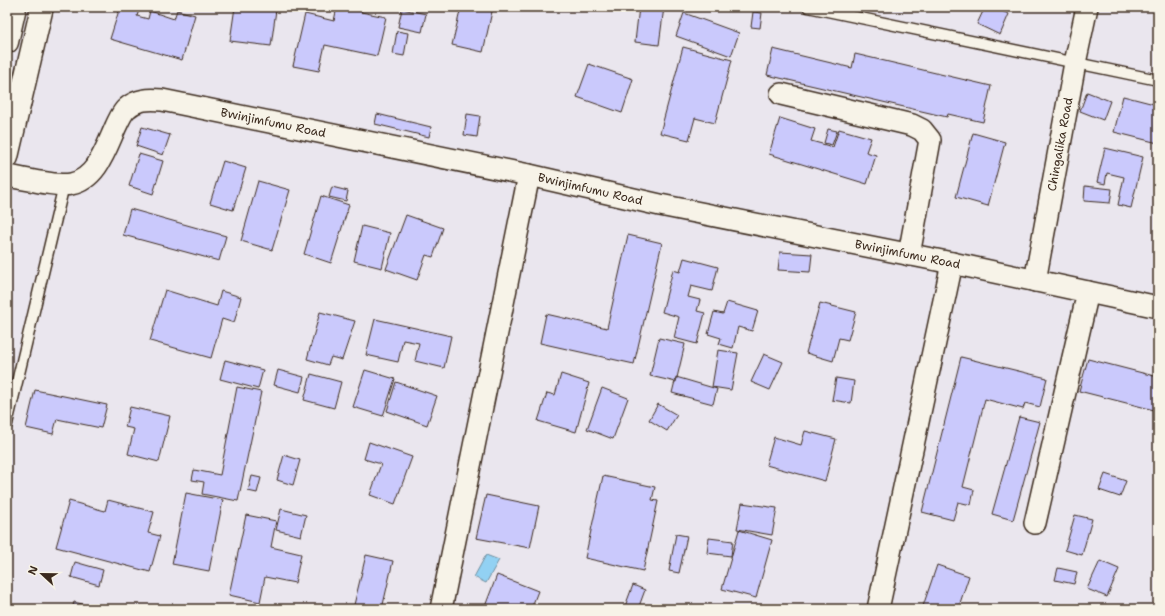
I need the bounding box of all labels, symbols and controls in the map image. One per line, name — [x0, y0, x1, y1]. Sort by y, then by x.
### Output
street label: Chingalika Road — [1044, 96, 1077, 192]
street label: Bwinjimfumu Road — [219, 104, 328, 141]
street label: Bwinjimfumu Road — [536, 169, 645, 209]
street label: Bwinjimfumu Road — [854, 236, 962, 273]
north arrow — [22, 554, 62, 594]
text: N — [25, 563, 42, 577]

